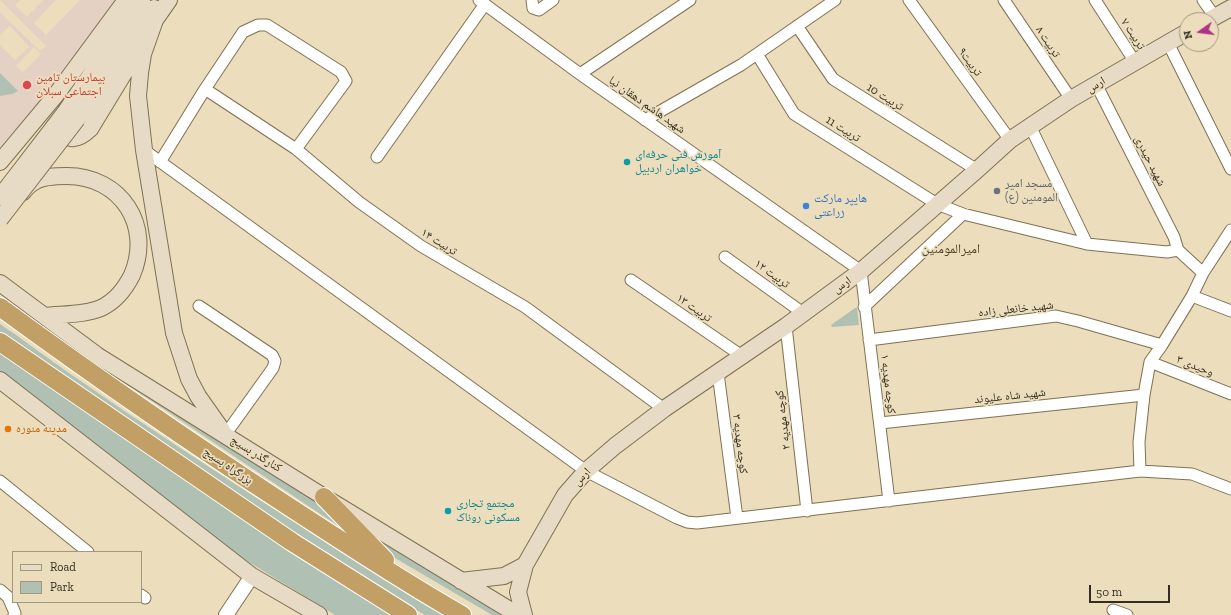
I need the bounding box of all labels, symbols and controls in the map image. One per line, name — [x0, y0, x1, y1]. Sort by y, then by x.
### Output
north arrow — [1179, 12, 1219, 52]
street label: تربیت ۷ — [1118, 16, 1148, 52]
street label: تربیت ۸ — [1032, 24, 1064, 60]
text: N — [1181, 29, 1195, 40]
street label: تربیت۹ — [955, 45, 985, 79]
place label: بیمارستان تامین اجتماعی سبلان — [36, 71, 105, 99]
street label: شهید هاشم دهقان نیا — [606, 73, 688, 137]
street label: ارس — [1084, 74, 1108, 96]
marker: بیمارستان تامین اجتماعی سبلان — [21, 79, 33, 91]
street label: تربیت 10 — [864, 80, 906, 114]
street label: تربیت 11 — [823, 113, 863, 145]
street label: شهید حیدری — [1131, 133, 1169, 189]
place label: آموزش فنی حرفه‌ای خواهران اردبیل — [635, 148, 721, 176]
marker: آموزش فنی حرفه‌ای خواهران اردبیل — [622, 157, 632, 167]
place label: مسجد امیر المومنین (ع) — [1005, 177, 1058, 205]
marker: مسجد امیر المومنین (ع) — [992, 186, 1002, 196]
place label: هایپر مارکت زراعتی — [814, 192, 867, 220]
marker: هایپر مارکت زراعتی — [801, 201, 811, 211]
street label: تربیت ۱۴ — [418, 225, 460, 259]
district label: امیرالمومنین — [922, 241, 980, 257]
street label: تربیت ۱۲ — [752, 256, 792, 292]
street label: ارس — [830, 273, 854, 297]
street label: تربیت ۱۳ — [674, 291, 714, 325]
street label: شهید خانعلی زاده — [978, 298, 1054, 320]
street label: وحیدی ۳ — [1174, 352, 1216, 380]
street label: کوچه مهدیه ۱ — [877, 353, 899, 415]
street label: شهید شاه علیوند — [974, 385, 1046, 407]
street label: کوچه مهدیه ۲ — [772, 389, 794, 451]
street label: کوچه مهدیه ۳ — [729, 413, 751, 475]
place label: مدینه منوره — [16, 422, 67, 436]
marker: مدینه منوره — [3, 424, 13, 434]
street label: کنارگذر بسیج — [228, 433, 284, 475]
street label: بزرگراه بسیج — [200, 444, 256, 488]
street label: ارس — [570, 465, 594, 489]
place label: مجتمع تجاری مسکونی روناک — [456, 497, 520, 525]
marker: مجتمع تجاری مسکونی روناک — [443, 506, 453, 516]
legend — [12, 551, 142, 603]
text: Road — [50, 560, 76, 574]
scale bar — [1091, 577, 1172, 603]
text: Park — [50, 580, 74, 594]
text: 50 m — [1096, 585, 1122, 599]

